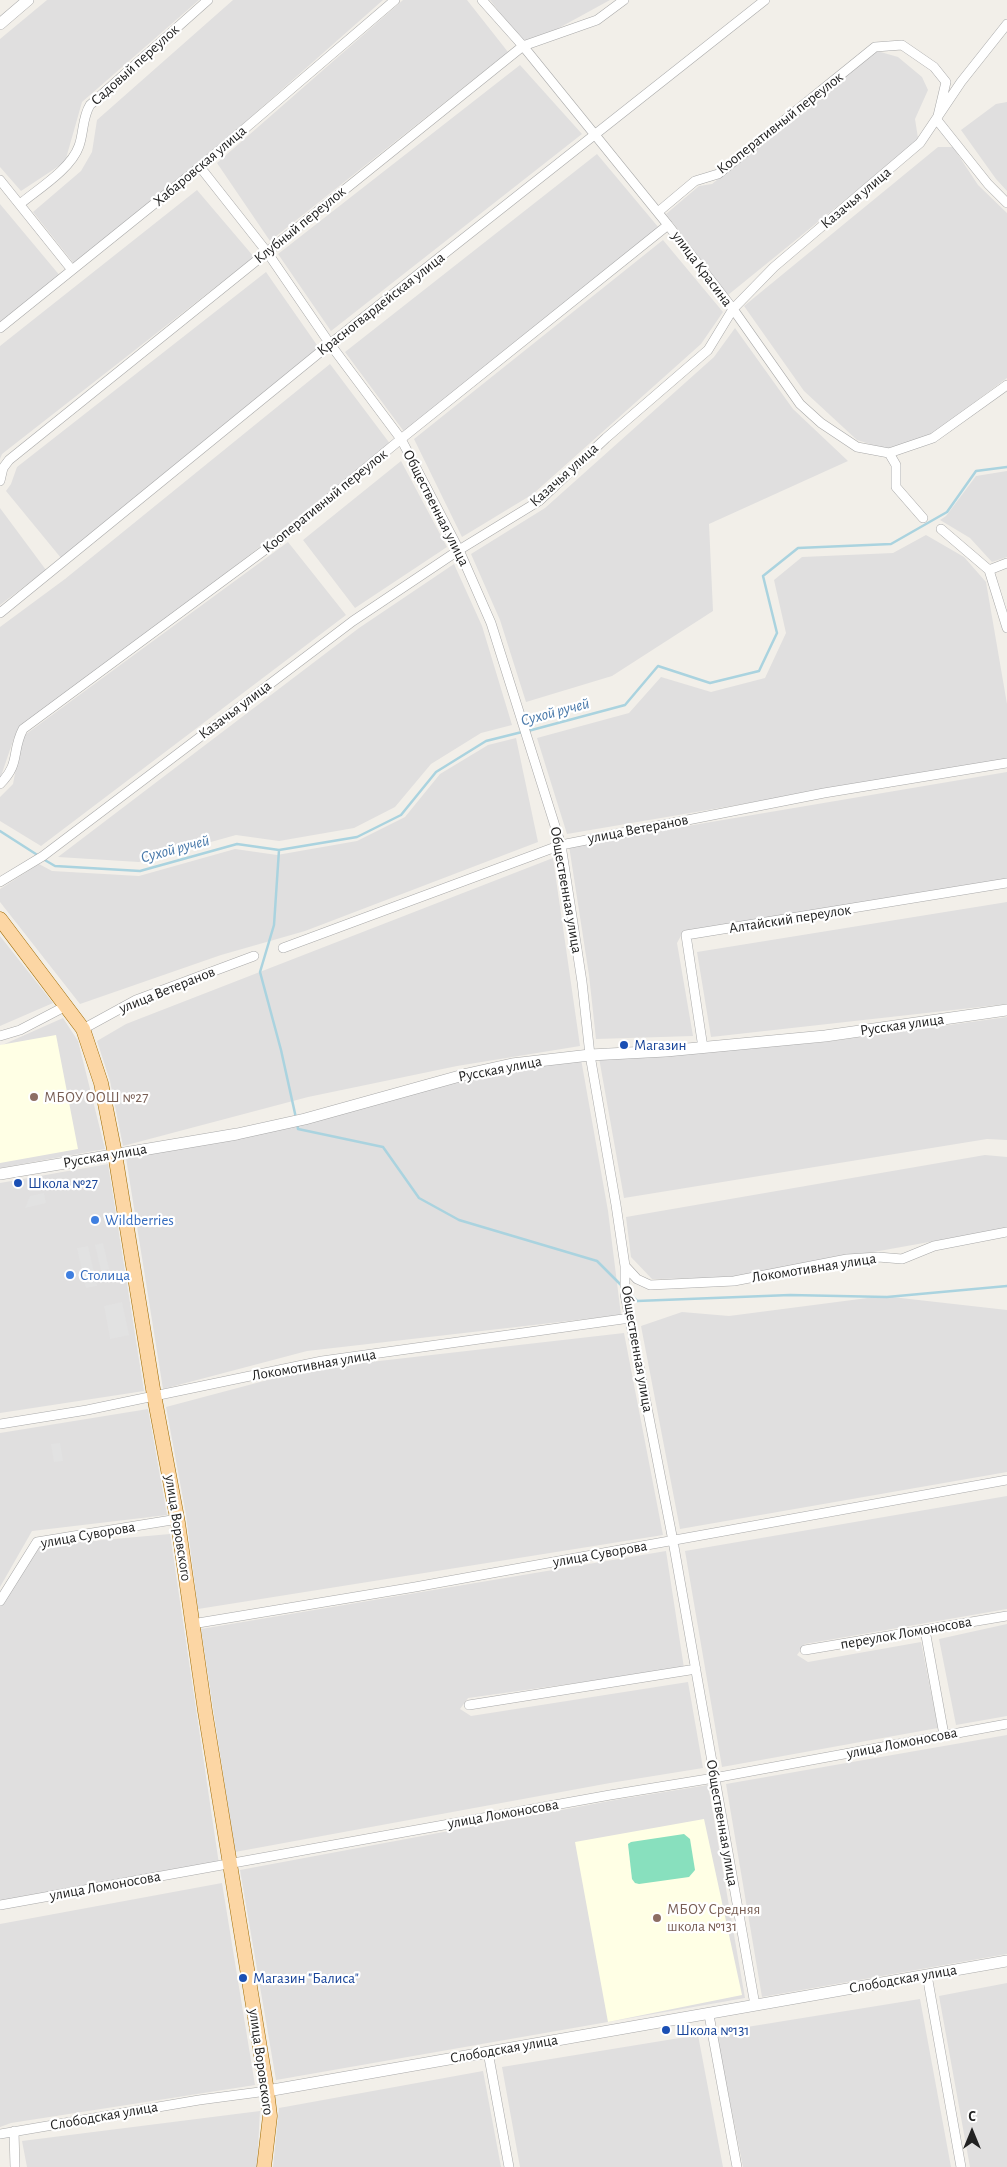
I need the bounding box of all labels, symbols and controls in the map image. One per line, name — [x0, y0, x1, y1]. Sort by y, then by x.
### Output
street label: Садовый переулок — [87, 21, 183, 109]
street label: Кооперативный переулок — [713, 68, 847, 178]
street label: Хабаровская улица — [150, 122, 250, 210]
street label: Казачья улица — [817, 163, 895, 233]
street label: Клубный переулок — [250, 182, 350, 268]
street label: улица Красина — [668, 228, 736, 310]
street label: Красногвардейская улица — [313, 248, 449, 360]
street label: Казачья улица — [526, 439, 602, 511]
street label: Кооперативный переулок — [259, 445, 391, 557]
street label: Общественная улица — [399, 447, 473, 569]
street label: Казачья улица — [195, 677, 275, 743]
water label: Сухой ручей — [518, 694, 592, 730]
street label: улица Ветеранов — [586, 810, 690, 848]
street label: Общественная улица — [546, 825, 586, 955]
water label: Сухой ручей — [138, 831, 212, 867]
street label: Алтайский переулок — [728, 900, 852, 938]
street label: улица Ветеранов — [116, 963, 218, 1017]
street label: Русская улица — [859, 1010, 945, 1040]
place label: Магазин — [634, 1036, 687, 1054]
marker: Магазин — [618, 1039, 630, 1051]
street label: Русская улица — [457, 1052, 543, 1086]
place label: МБОУ ООШ №27 — [44, 1088, 148, 1106]
marker: МБОУ ООШ №27 — [28, 1091, 40, 1103]
street label: Русская улица — [62, 1140, 148, 1172]
place label: Школа №27 — [28, 1174, 98, 1192]
marker: Школа №27 — [12, 1177, 24, 1189]
place label: Wildberries — [105, 1211, 174, 1229]
marker: Wildberries — [89, 1214, 101, 1226]
street label: Локомотивная улица — [750, 1249, 878, 1287]
place label: Столица — [80, 1266, 130, 1284]
marker: Столица — [64, 1269, 76, 1281]
street label: Общественная улица — [617, 1284, 657, 1414]
street label: Локомотивная улица — [251, 1345, 377, 1385]
street label: улица Воровского — [161, 1474, 195, 1582]
street label: улица Суворова — [39, 1518, 137, 1552]
street label: улица Суворова — [551, 1537, 649, 1571]
street label: переулок Ломоносова — [839, 1613, 973, 1653]
street label: улица Ломоносова — [845, 1723, 959, 1763]
street label: Общественная улица — [702, 1758, 742, 1888]
street label: улица Ломоносова — [446, 1795, 560, 1833]
street label: улица Ломоносова — [48, 1867, 162, 1905]
place label: МБОУ Средняя школа №131 — [667, 1900, 760, 1935]
marker: МБОУ Средняя школа №131 — [651, 1912, 663, 1924]
street label: Слободская улица — [848, 1961, 958, 1997]
place label: Магазин "Балиса" — [253, 1969, 359, 1987]
marker: Магазин "Балиса" — [237, 1972, 249, 1984]
street label: улица Воровского — [245, 2008, 277, 2116]
place label: Школа №131 — [676, 2021, 750, 2039]
marker: Школа №131 — [660, 2024, 672, 2036]
street label: Слободская улица — [449, 2031, 559, 2067]
street label: Слободская улица — [49, 2098, 159, 2134]
north arrow — [947, 2107, 997, 2157]
text: С — [968, 2110, 976, 2124]

